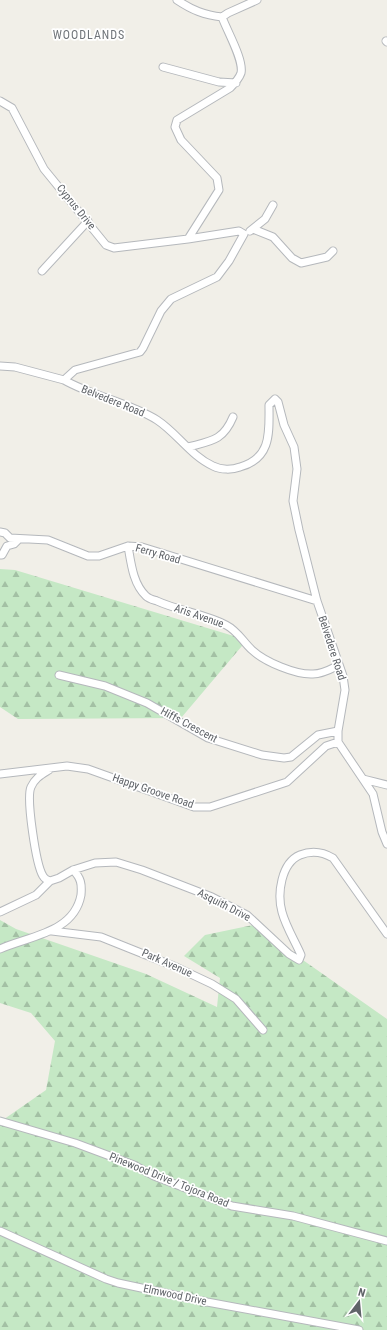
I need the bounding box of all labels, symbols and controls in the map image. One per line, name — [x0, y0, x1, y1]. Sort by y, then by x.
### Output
district label: WOODLANDS — [53, 28, 125, 42]
street label: Cyprus Drive — [54, 182, 98, 232]
street label: Belvedere Road — [79, 382, 147, 420]
street label: Ferry Road — [134, 541, 182, 567]
street label: Aris Avenue — [173, 601, 225, 631]
street label: Belvedere Road — [315, 614, 349, 682]
street label: Hiffs Crescent — [158, 705, 220, 745]
street label: Happy Groove Road — [111, 771, 195, 811]
street label: Asquith Drive — [195, 886, 253, 924]
street label: Park Avenue — [140, 946, 194, 980]
street label: Pinewood Drive / Tojora Road — [107, 1150, 231, 1210]
street label: Elmwood Drive — [142, 1282, 208, 1308]
north arrow — [339, 1282, 379, 1322]
text: N — [357, 1286, 367, 1300]

